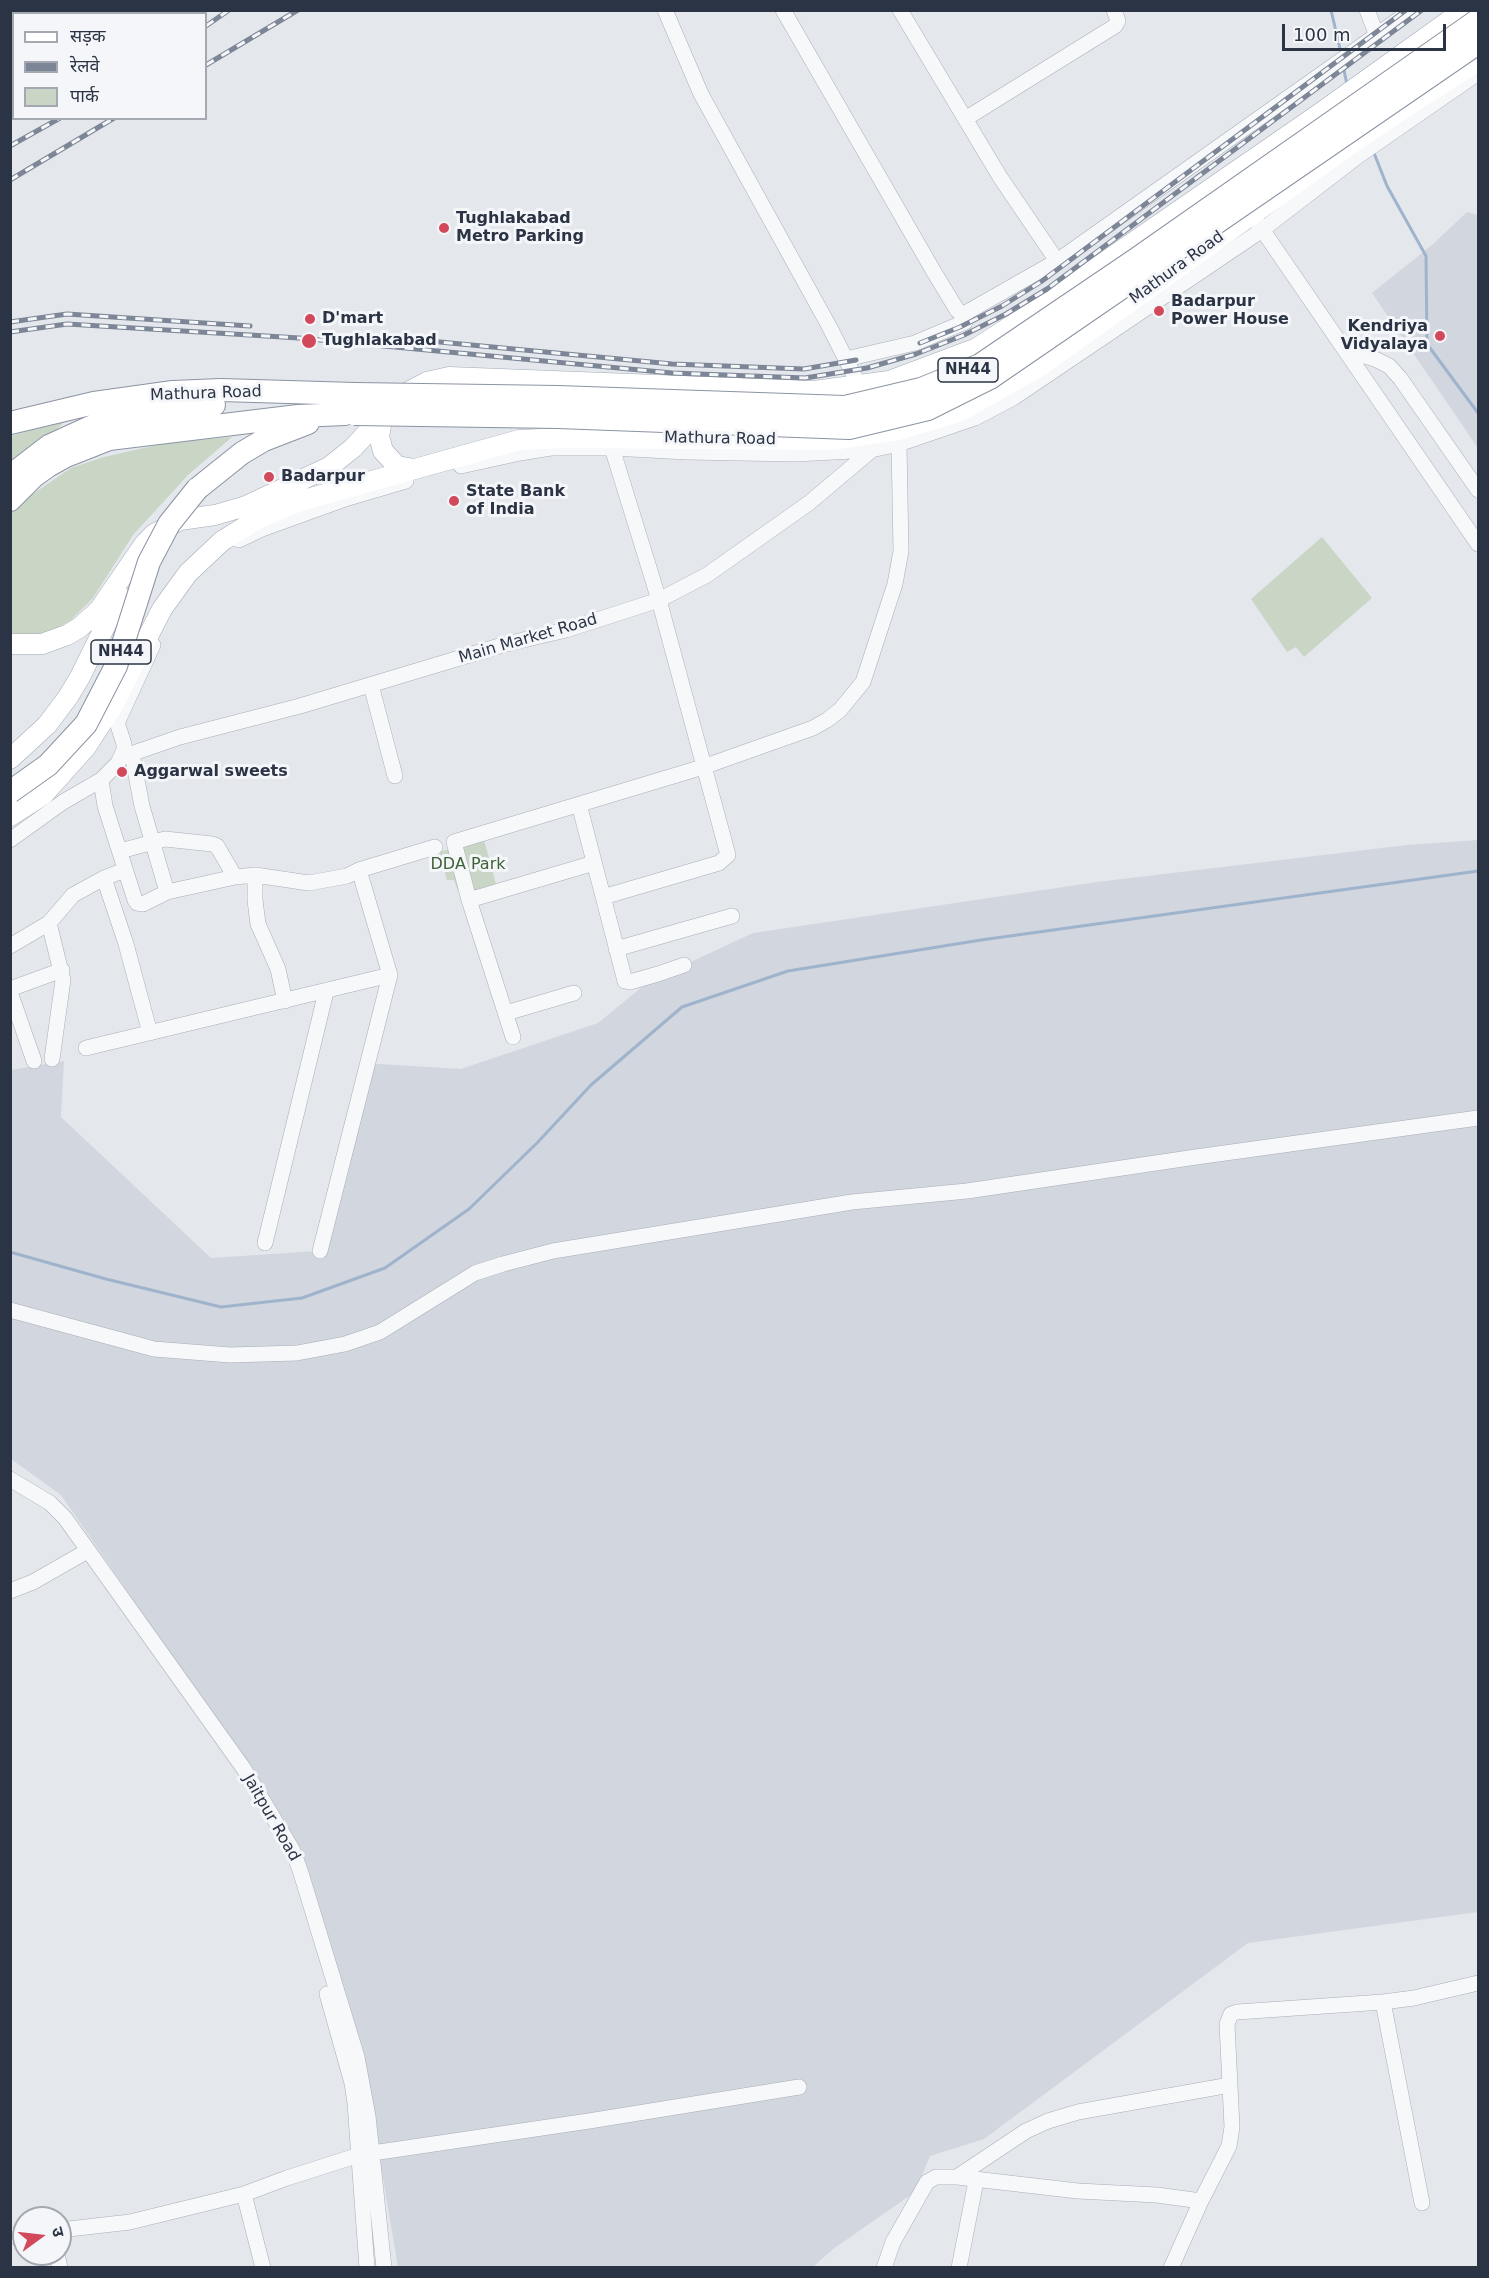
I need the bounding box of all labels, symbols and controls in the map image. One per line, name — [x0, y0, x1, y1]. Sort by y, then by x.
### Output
legend — [12, 12, 207, 120]
scale bar — [1285, 12, 1448, 50]
text: 100 m — [1293, 24, 1351, 45]
text: सड़क — [70, 25, 106, 46]
text: रेलवे — [70, 55, 100, 76]
text: पार्क — [70, 85, 99, 106]
place label: Tughlakabad Metro Parking — [456, 209, 584, 247]
marker: Tughlakabad Metro Parking — [437, 221, 451, 235]
street label: Mathura Road — [1126, 227, 1228, 309]
place label: Badarpur Power House — [1171, 292, 1289, 330]
marker: Badarpur Power House — [1152, 304, 1166, 318]
place label: D'mart — [322, 309, 383, 329]
marker: D'mart — [303, 312, 317, 326]
place label: Kendriya Vidyalaya — [1341, 317, 1428, 355]
marker: Kendriya Vidyalaya — [1433, 329, 1447, 343]
place label: Tughlakabad — [322, 331, 437, 351]
marker: Tughlakabad — [300, 332, 318, 350]
road number: NH44 — [938, 358, 998, 382]
street label: Mathura Road — [150, 382, 262, 406]
street label: Mathura Road — [664, 428, 776, 450]
place label: Badarpur — [281, 467, 365, 487]
marker: Badarpur — [262, 470, 276, 484]
place label: State Bank of India — [466, 482, 565, 520]
marker: State Bank of India — [447, 494, 461, 508]
street label: Main Market Road — [456, 610, 600, 668]
road number: NH44 — [91, 640, 151, 664]
place label: Aggarwal sweets — [134, 762, 288, 782]
marker: Aggarwal sweets — [115, 765, 129, 779]
park label: DDA Park — [431, 855, 505, 875]
street label: Jaitpur Road — [238, 1771, 304, 1865]
north arrow — [12, 2206, 72, 2266]
text: उ — [48, 2225, 68, 2239]

